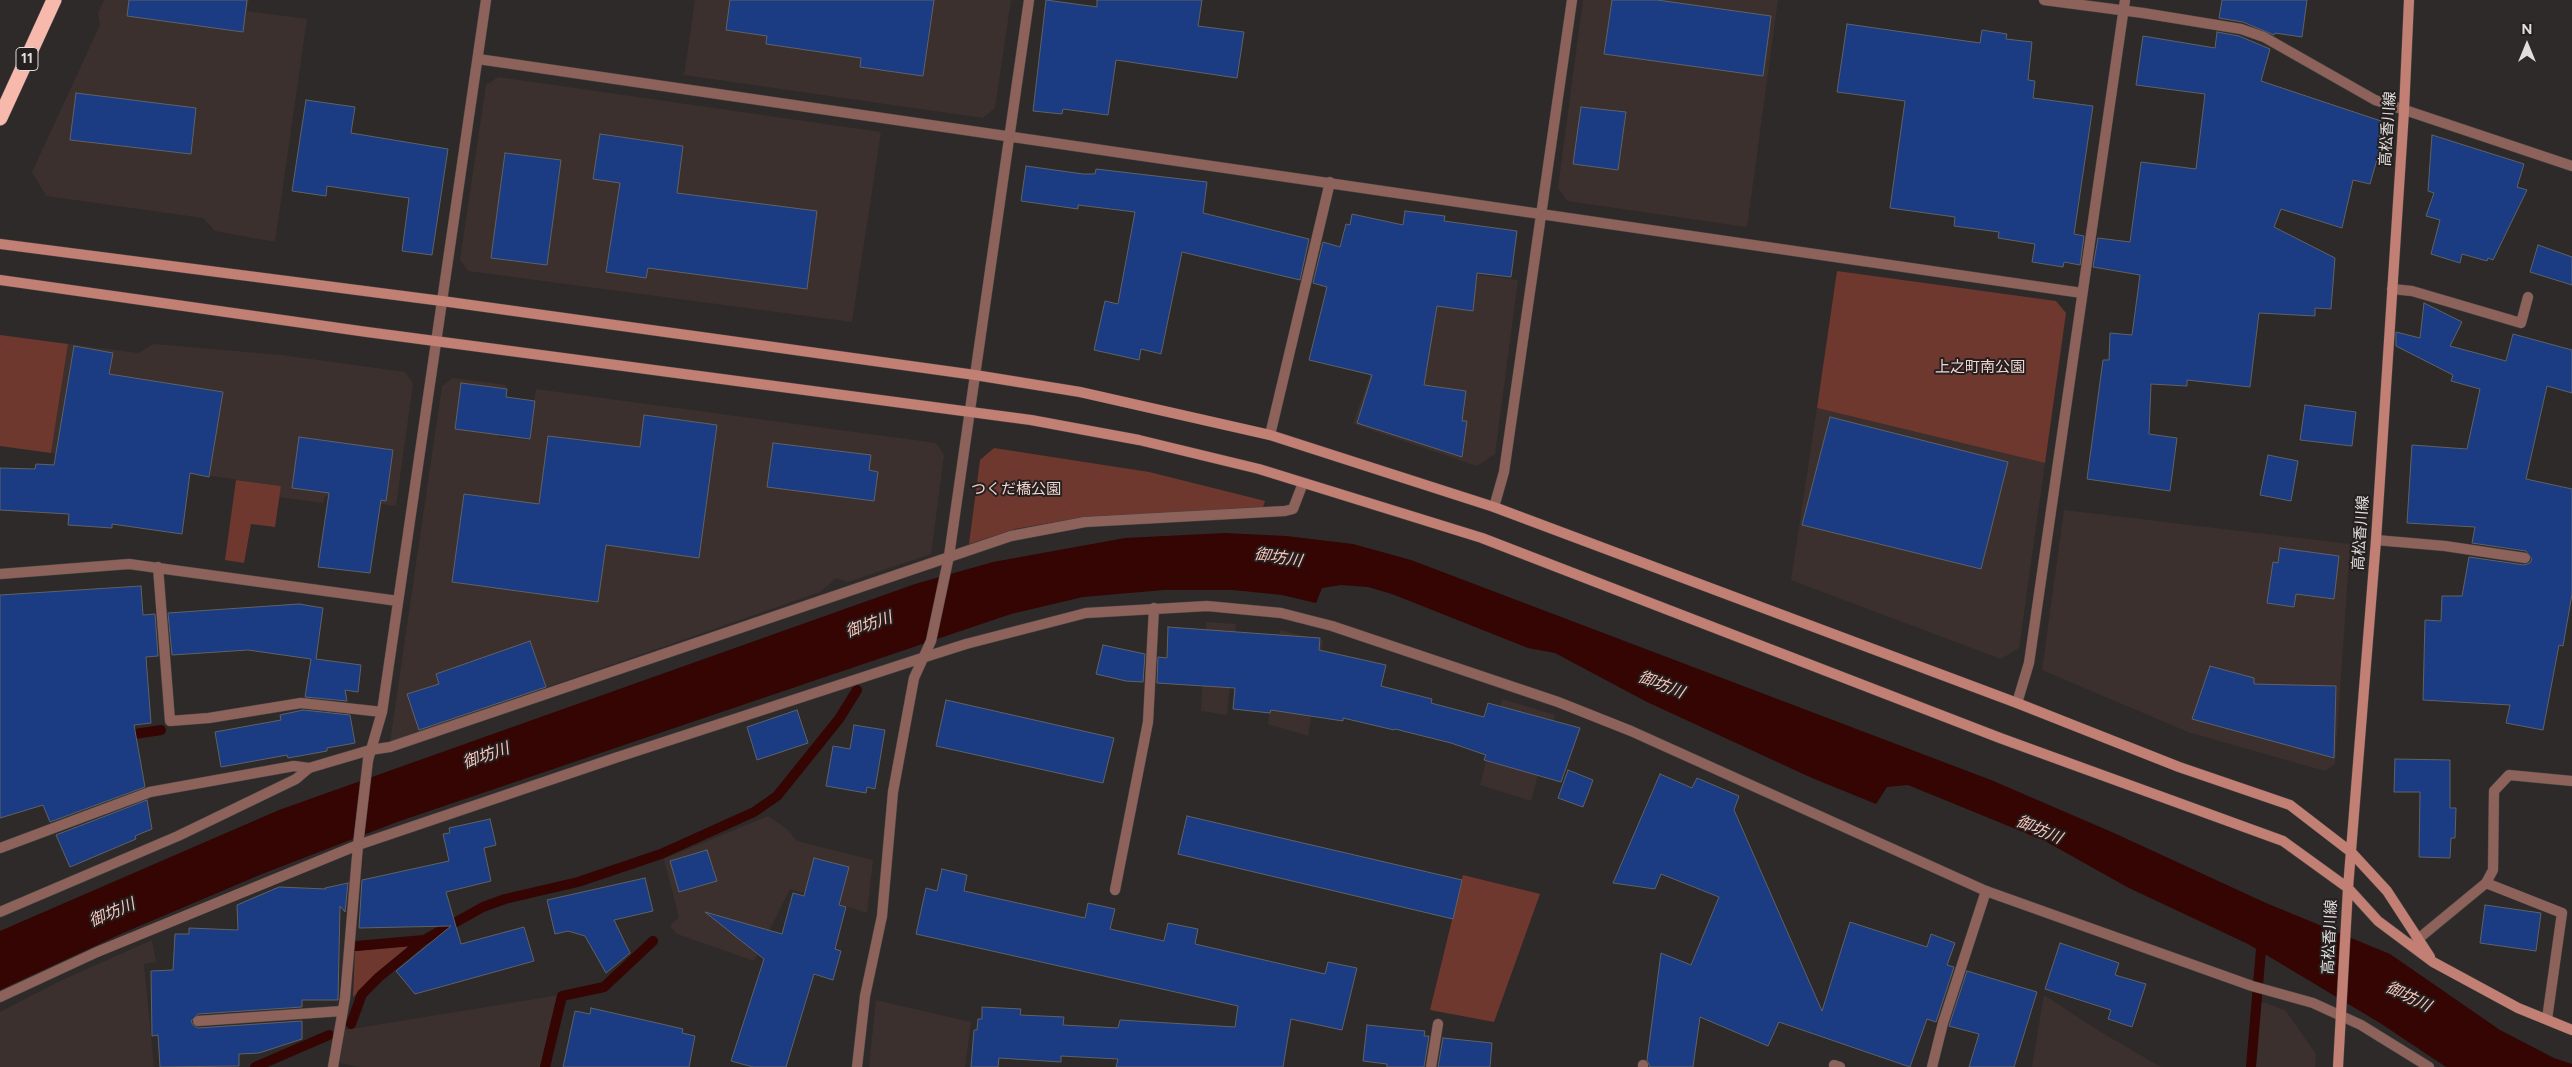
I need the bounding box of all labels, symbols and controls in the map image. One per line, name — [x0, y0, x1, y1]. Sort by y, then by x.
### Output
north arrow — [2502, 20, 2552, 70]
text: N — [2522, 21, 2532, 38]
road number: 11 — [16, 48, 38, 70]
street label: 高松香川線 — [2376, 91, 2400, 167]
park label: 上之町南公園 — [1935, 359, 2025, 377]
park label: つくだ橋公園 — [971, 481, 1061, 499]
street label: 高松香川線 — [2349, 495, 2373, 571]
water label: 御坊川 — [1253, 545, 1303, 571]
water label: 御坊川 — [843, 608, 895, 642]
water label: 御坊川 — [1635, 667, 1687, 703]
water label: 御坊川 — [460, 739, 512, 773]
water label: 御坊川 — [2013, 812, 2065, 848]
water label: 御坊川 — [86, 895, 138, 931]
street label: 高松香川線 — [2319, 899, 2341, 975]
water label: 御坊川 — [2382, 978, 2434, 1016]

